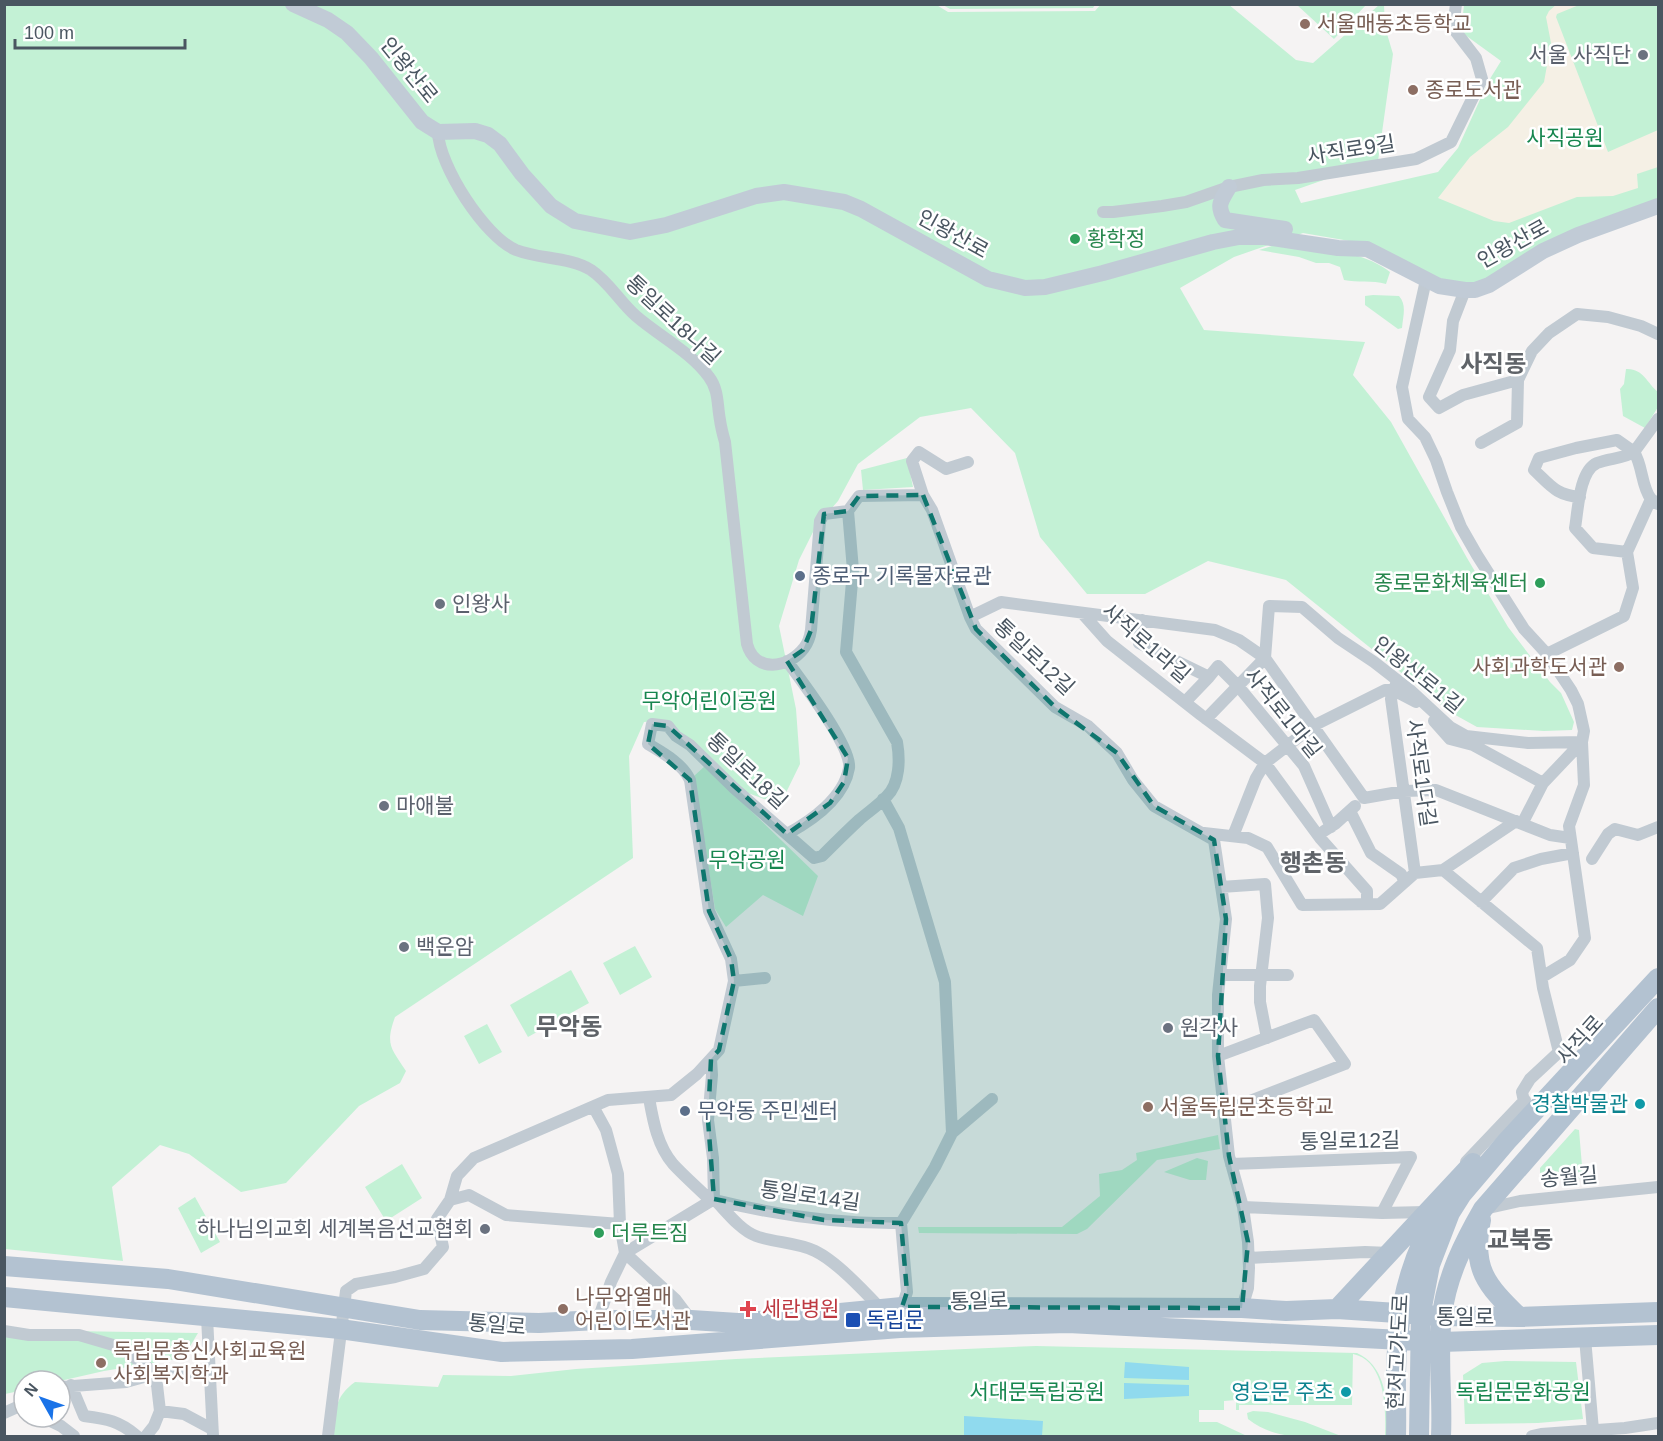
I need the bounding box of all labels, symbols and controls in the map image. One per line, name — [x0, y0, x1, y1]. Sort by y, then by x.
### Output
scale bar — [15, 12, 184, 50]
place label: 서울매동초등학교 — [1317, 12, 1472, 35]
marker: 서울매동초등학교 — [1298, 17, 1312, 31]
text: 100 m — [24, 23, 74, 43]
street label: 인왕산로 — [376, 32, 443, 107]
place label: 서울 사직단 — [1529, 43, 1631, 66]
marker: 서울 사직단 — [1636, 48, 1650, 62]
place label: 종로도서관 — [1425, 78, 1522, 101]
marker: 종로도서관 — [1406, 83, 1420, 97]
park label: 사직공원 — [1526, 126, 1604, 149]
street label: 사직로9길 — [1305, 131, 1397, 168]
street label: 인왕산로 — [914, 205, 993, 262]
street label: 인왕산로 — [1473, 215, 1552, 272]
place label: 황학정 — [1087, 227, 1145, 250]
marker: 황학정 — [1068, 232, 1082, 246]
street label: 통일로18나길 — [622, 270, 725, 369]
district label: 사직동 — [1460, 350, 1526, 377]
place label: 종로구 기록물자료관 — [812, 564, 992, 587]
marker: 종로구 기록물자료관 — [793, 569, 807, 583]
place label: 종로문화체육센터 — [1373, 571, 1528, 594]
marker: 종로문화체육센터 — [1533, 576, 1547, 590]
place label: 인왕사 — [452, 592, 510, 615]
marker: 인왕사 — [433, 597, 447, 611]
street label: 사직로1라길 — [1098, 598, 1195, 687]
street label: 통일로12길 — [990, 614, 1079, 699]
street label: 인왕산로1길 — [1369, 632, 1468, 718]
place label: 사회과학도서관 — [1472, 655, 1607, 678]
marker: 사회과학도서관 — [1612, 660, 1626, 674]
street label: 사직로1마길 — [1240, 663, 1326, 762]
park label: 무악어린이공원 — [641, 689, 777, 712]
street label: 사직로1다길 — [1403, 718, 1440, 828]
street label: 통일로18길 — [703, 728, 792, 813]
place label: 마애불 — [396, 794, 454, 817]
marker: 마애불 — [377, 799, 391, 813]
park label: 무악공원 — [708, 848, 786, 871]
district label: 행촌동 — [1280, 849, 1346, 876]
place label: 백운암 — [416, 935, 474, 958]
marker: 백운암 — [397, 940, 411, 954]
street label: 사직로 — [1552, 1010, 1608, 1069]
district label: 무악동 — [536, 1013, 602, 1040]
place label: 원각사 — [1180, 1016, 1238, 1039]
marker: 원각사 — [1161, 1021, 1175, 1035]
place label: 경찰박물관 — [1531, 1092, 1628, 1115]
place label: 서울독립문초등학교 — [1160, 1095, 1334, 1118]
marker: 경찰박물관 — [1633, 1097, 1647, 1111]
place label: 무악동 주민센터 — [697, 1099, 838, 1122]
marker: 서울독립문초등학교 — [1141, 1100, 1155, 1114]
marker: 무악동 주민센터 — [678, 1104, 692, 1118]
street label: 통일로12길 — [1299, 1128, 1401, 1153]
street label: 송월길 — [1539, 1163, 1599, 1190]
street label: 통일로14길 — [759, 1177, 862, 1214]
place label: 하나님의교회 세계복음선교협회 — [197, 1217, 473, 1240]
place label: 더루트짐 — [611, 1221, 688, 1244]
marker: 하나님의교회 세계복음선교협회 — [478, 1222, 492, 1236]
marker: 더루트짐 — [592, 1226, 606, 1240]
district label: 교북동 — [1487, 1226, 1553, 1253]
place label: 나무와열매 어린이도서관 — [575, 1285, 691, 1332]
street label: 통일로 — [950, 1288, 1008, 1313]
street label: 현저고가도로 — [1383, 1293, 1412, 1410]
place label: 세란병원 — [762, 1297, 839, 1320]
marker: 세란병원 — [739, 1300, 757, 1318]
marker: 나무와열매 어린이도서관 — [556, 1302, 570, 1316]
street label: 통일로 — [1436, 1305, 1494, 1328]
place label: 독립문 — [866, 1308, 924, 1331]
street label: 통일로 — [467, 1311, 527, 1338]
marker: 독립문 — [844, 1311, 862, 1329]
place label: 독립문총신사회교육원 사회복지학과 — [113, 1339, 306, 1386]
marker: 독립문총신사회교육원 사회복지학과 — [94, 1356, 108, 1370]
north arrow — [12, 1369, 72, 1429]
text: N — [21, 1380, 41, 1400]
park label: 서대문독립공원 — [969, 1380, 1105, 1403]
place label: 영은문 주초 — [1232, 1380, 1334, 1403]
park label: 독립문문화공원 — [1455, 1380, 1591, 1403]
marker: 영은문 주초 — [1339, 1385, 1353, 1399]

